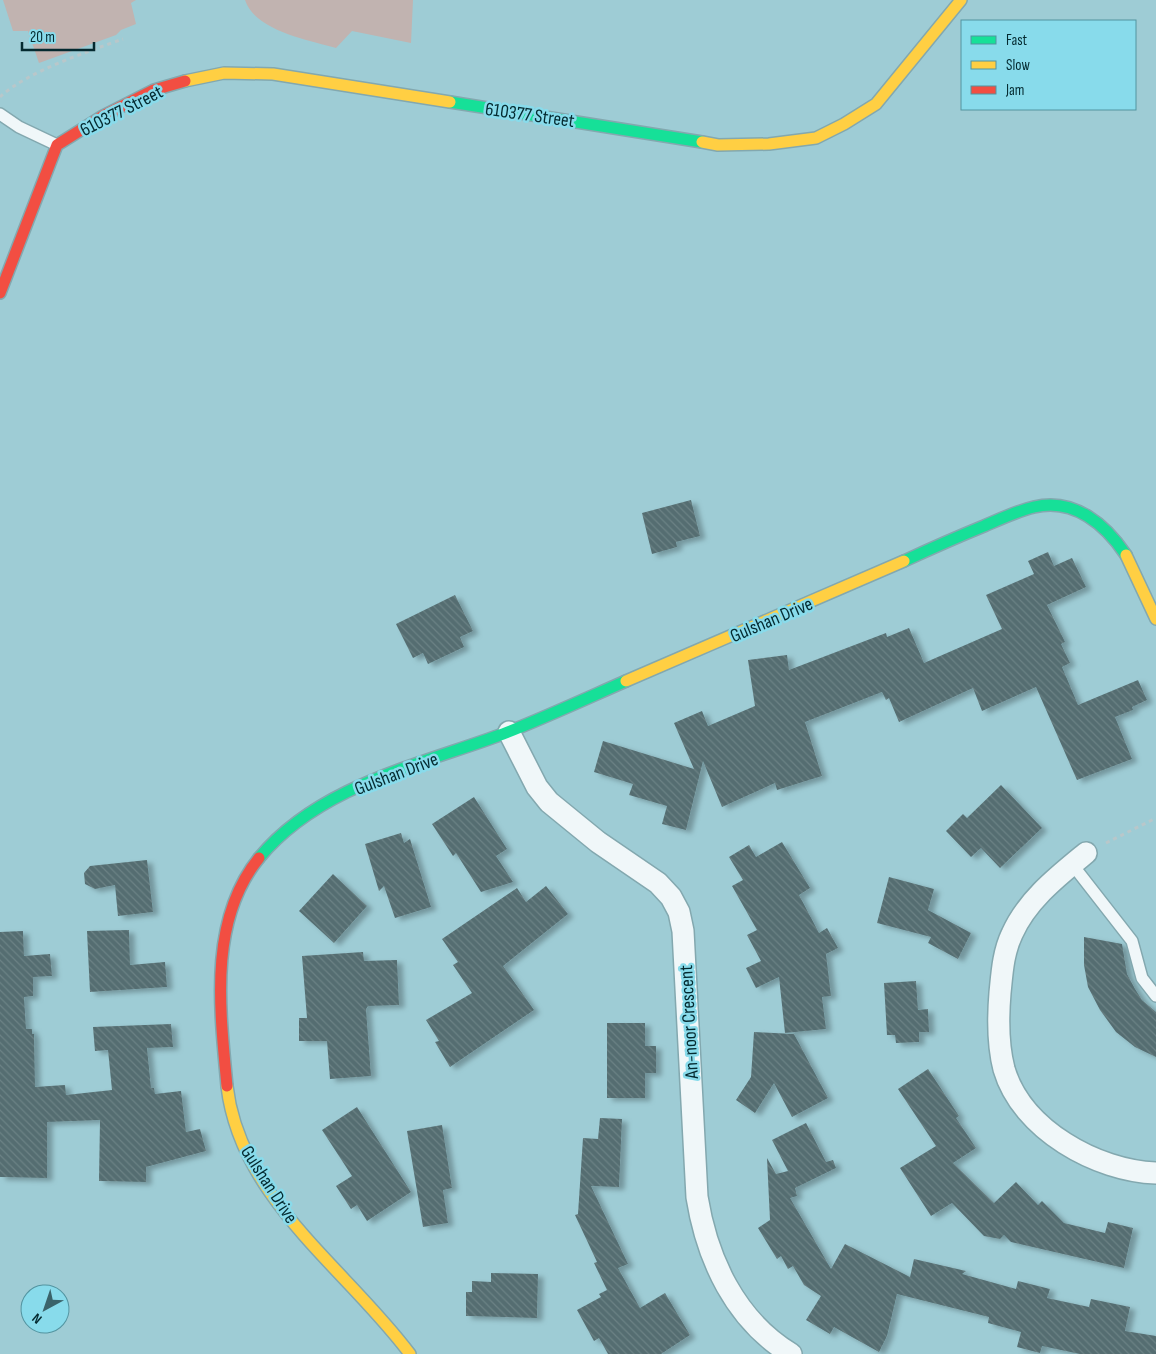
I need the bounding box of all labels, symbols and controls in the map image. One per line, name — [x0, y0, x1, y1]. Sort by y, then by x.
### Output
scale bar — [22, 20, 95, 52]
legend — [961, 20, 1136, 110]
text: 20 m — [30, 28, 55, 47]
text: Fast — [1006, 31, 1028, 50]
text: Slow — [1006, 56, 1030, 75]
street label: 610377 Street — [76, 81, 167, 142]
text: Jam — [1005, 81, 1024, 100]
street label: 610377 Street — [484, 98, 576, 133]
street label: Gulshan Drive — [727, 593, 816, 648]
street label: Gulshan Drive — [352, 748, 442, 801]
street label: An-noor Crescent — [675, 964, 704, 1080]
street label: Gulshan Drive — [235, 1142, 302, 1228]
north arrow — [20, 1284, 70, 1334]
text: N — [29, 1310, 45, 1327]

